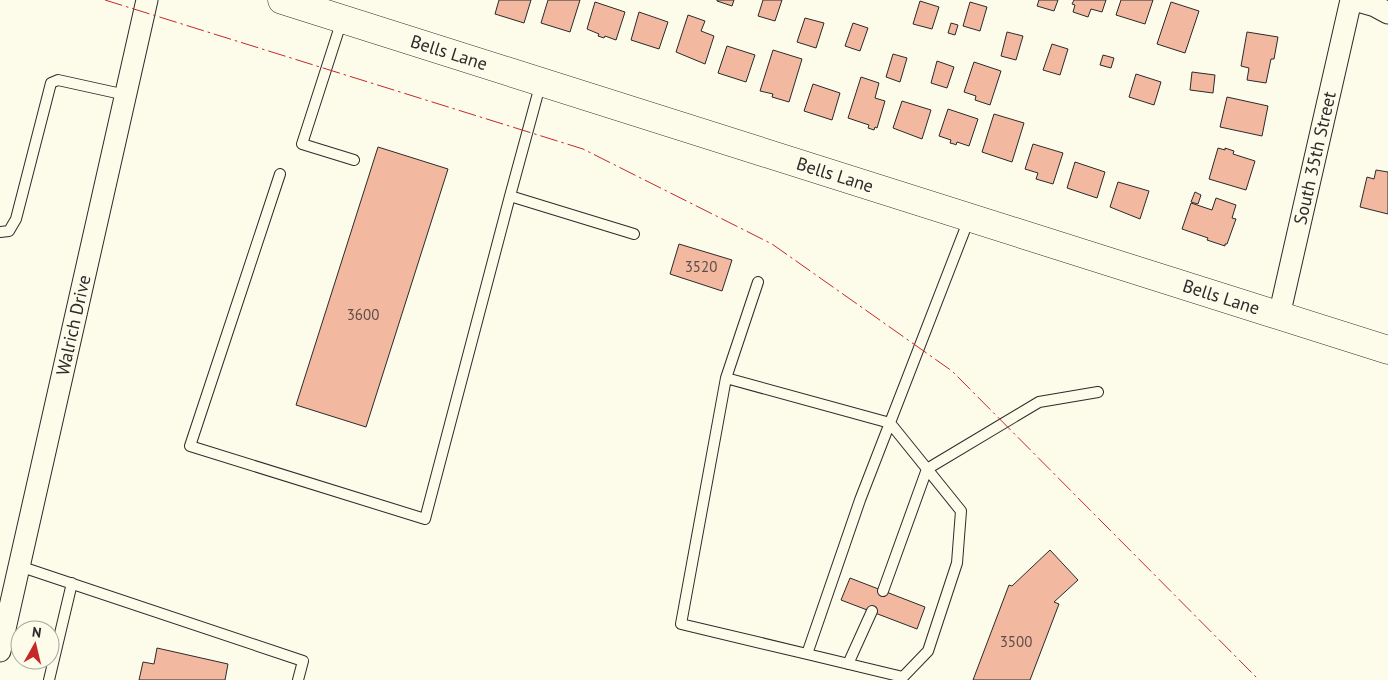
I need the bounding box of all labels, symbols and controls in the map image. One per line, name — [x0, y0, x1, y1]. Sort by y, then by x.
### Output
street label: Bells Lane — [408, 29, 490, 75]
street label: South 35th Street — [1288, 89, 1341, 227]
street label: Bells Lane — [794, 152, 876, 197]
house number: 3520 — [685, 257, 717, 276]
street label: Walrich Drive — [51, 273, 96, 378]
street label: Bells Lane — [1180, 274, 1263, 320]
house number: 3600 — [347, 305, 379, 324]
north arrow — [10, 620, 60, 670]
text: N — [31, 623, 43, 642]
house number: 3500 — [1000, 632, 1032, 651]

